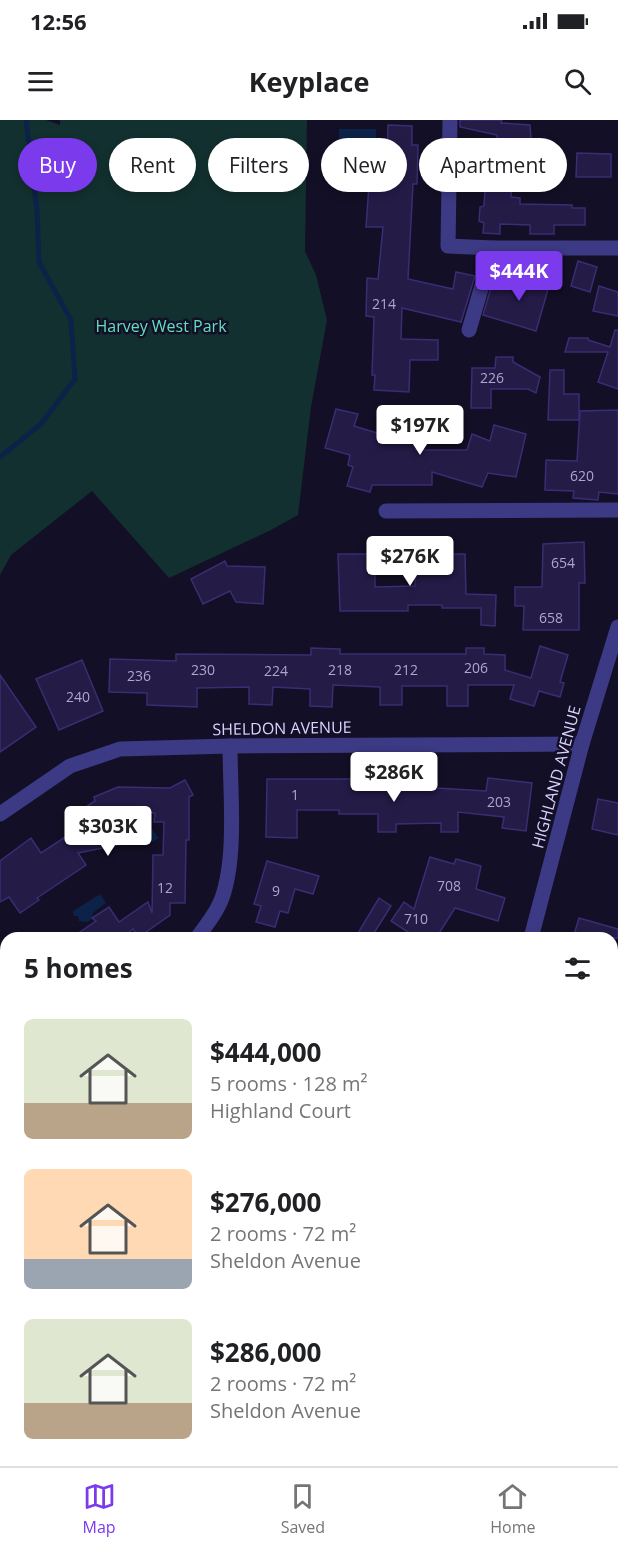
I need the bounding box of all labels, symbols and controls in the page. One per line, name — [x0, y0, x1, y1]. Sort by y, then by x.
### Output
text: 12:56 — [30, 6, 87, 36]
text: Keyplace — [249, 63, 369, 100]
icon: menu — [24, 65, 57, 98]
icon: search — [561, 65, 594, 98]
chip: Buy — [18, 138, 97, 192]
chip: Rent — [109, 138, 196, 192]
chip: Filters — [208, 138, 309, 192]
chip: New — [321, 138, 407, 192]
chip: Apartment — [419, 138, 567, 192]
pin: $444K — [477, 251, 561, 302]
text: $444K — [489, 257, 549, 284]
house number: 214 — [372, 294, 396, 313]
park label: Harvey West Park — [95, 315, 227, 337]
house number: 226 — [480, 368, 504, 387]
pin: $197K — [378, 405, 462, 456]
text: $197K — [390, 411, 450, 438]
house number: 620 — [570, 466, 594, 485]
pin: $276K — [368, 536, 452, 587]
text: $276K — [380, 542, 440, 569]
house number: 654 — [551, 553, 575, 572]
house number: 658 — [539, 608, 563, 627]
house number: 206 — [464, 658, 488, 677]
house number: 230 — [191, 660, 215, 679]
house number: 218 — [328, 660, 352, 679]
house number: 212 — [394, 660, 418, 679]
house number: 224 — [264, 661, 288, 680]
house number: 236 — [127, 666, 151, 685]
house number: 240 — [66, 687, 90, 706]
street label: HIGHLAND AVENUE — [526, 703, 586, 851]
street label: SHELDON AVENUE — [212, 716, 352, 740]
pin: $286K — [352, 752, 436, 803]
text: $286K — [364, 758, 424, 785]
house number: 1 — [291, 785, 299, 804]
house number: 203 — [487, 792, 511, 811]
pin: $303K — [66, 806, 150, 857]
text: $303K — [78, 812, 138, 839]
house number: 708 — [437, 876, 461, 895]
house number: 12 — [157, 878, 173, 897]
house number: 9 — [272, 881, 280, 900]
house number: 710 — [404, 909, 428, 928]
text: 5 homes — [24, 950, 133, 986]
icon: filters — [561, 952, 594, 985]
text: $444,000 — [210, 1034, 321, 1070]
icon: home — [72, 1043, 144, 1115]
text: 5 rooms · 128 m² — [210, 1070, 368, 1097]
text: Highland Court — [210, 1097, 351, 1124]
text: $276,000 — [210, 1184, 321, 1220]
icon: home — [72, 1193, 144, 1265]
text: 2 rooms · 72 m² — [210, 1220, 356, 1247]
text: Sheldon Avenue — [210, 1247, 361, 1274]
text: $286,000 — [210, 1334, 321, 1370]
icon: home — [72, 1343, 144, 1415]
text: 2 rooms · 72 m² — [210, 1370, 356, 1397]
text: Sheldon Avenue — [210, 1397, 361, 1424]
tab: Map — [83, 1480, 116, 1538]
tab: Saved — [281, 1480, 325, 1538]
tab: Home — [490, 1480, 535, 1538]

